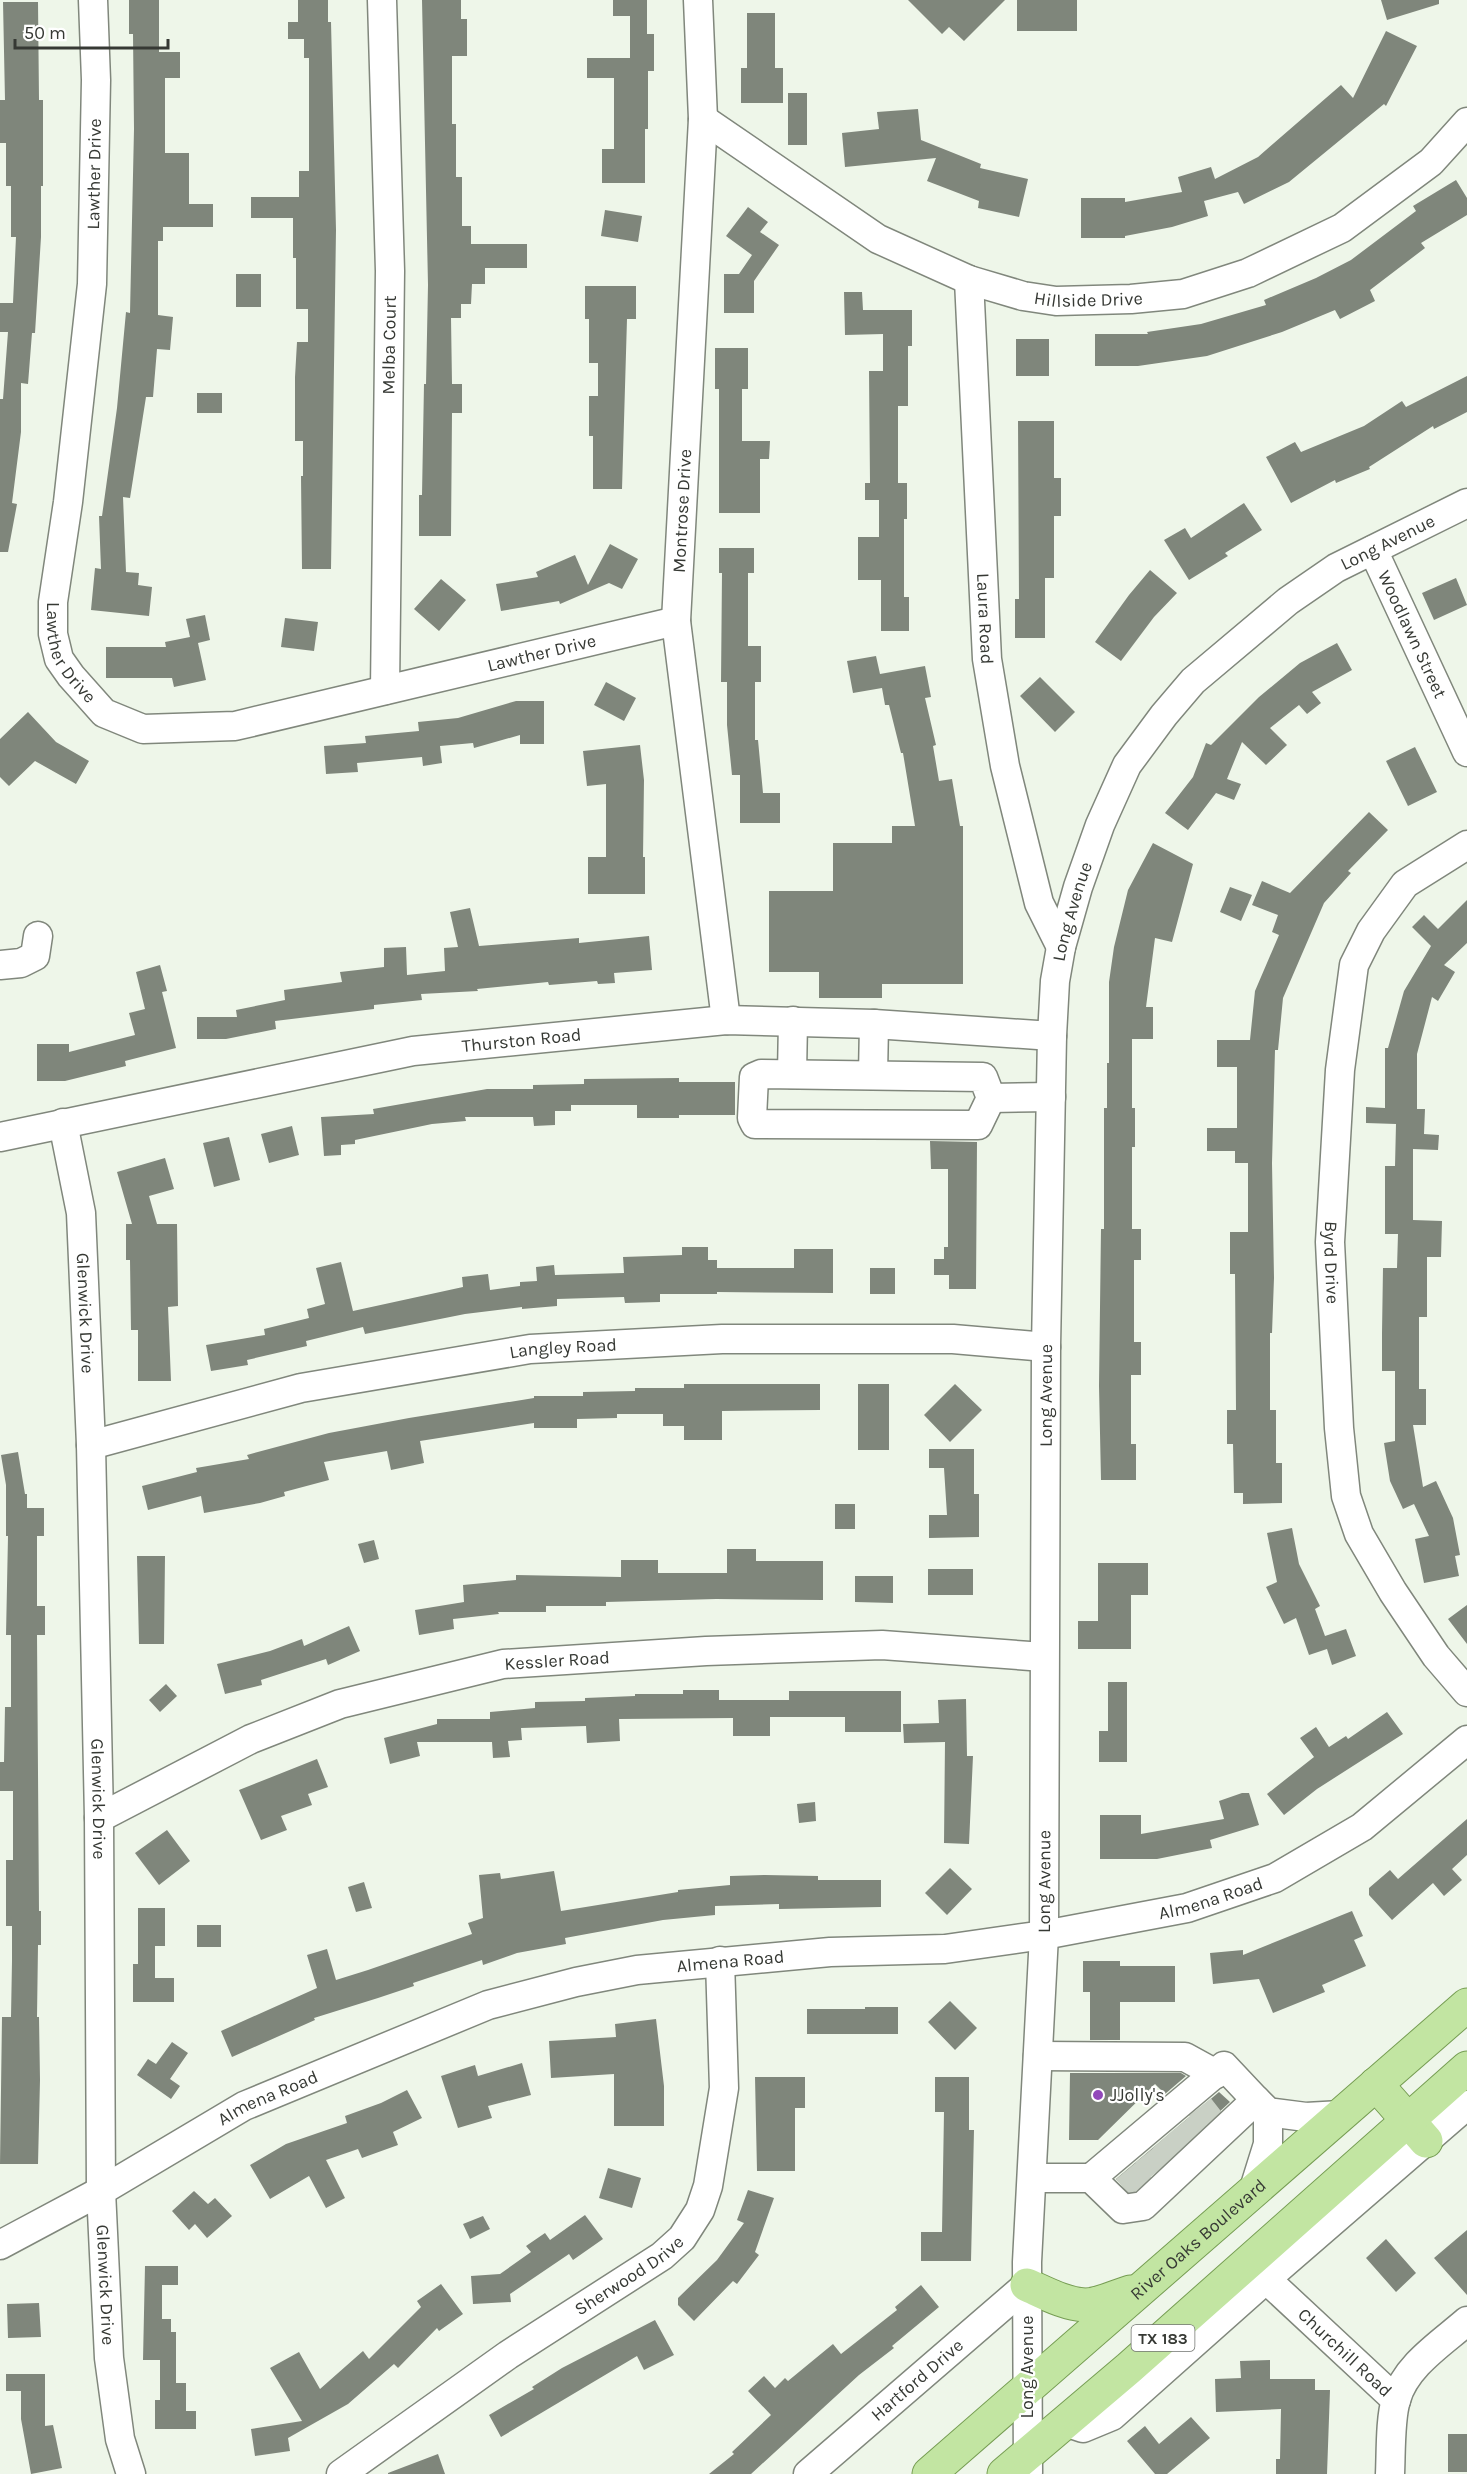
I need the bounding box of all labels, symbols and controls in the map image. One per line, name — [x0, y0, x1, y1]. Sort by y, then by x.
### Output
scale bar — [15, 12, 168, 50]
text: 50 m — [24, 22, 66, 44]
street label: Lawther Drive — [82, 118, 106, 230]
street label: Hillside Drive — [1033, 287, 1144, 312]
street label: Melba Court — [377, 295, 401, 395]
street label: Montrose Drive — [668, 448, 696, 574]
street label: Long Avenue — [1337, 510, 1439, 575]
street label: Woodlawn Street — [1373, 567, 1452, 702]
street label: Laura Road — [972, 572, 998, 665]
street label: Lawther Drive — [42, 602, 101, 708]
street label: Lawther Drive — [485, 629, 598, 677]
street label: Long Avenue — [1048, 859, 1097, 963]
street label: Thurston Road — [461, 1023, 582, 1057]
street label: Byrd Drive — [1319, 1220, 1344, 1305]
street label: Glenwick Drive — [72, 1252, 99, 1374]
street label: Langley Road — [508, 1333, 617, 1363]
street label: Long Avenue — [1035, 1344, 1057, 1447]
street label: Kessler Road — [504, 1646, 611, 1675]
street label: Glenwick Drive — [86, 1738, 110, 1859]
street label: Long Avenue — [1033, 1830, 1055, 1933]
street label: Almena Road — [1157, 1872, 1266, 1924]
street label: Almena Road — [676, 1945, 785, 1977]
street label: Almena Road — [214, 2066, 321, 2130]
place label: JJolly's — [1110, 2084, 1165, 2106]
marker: JJolly's — [1091, 2088, 1105, 2102]
street label: River Oaks Boulevard — [1126, 2174, 1271, 2305]
street label: Glenwick Drive — [92, 2224, 119, 2346]
street label: Sherwood Drive — [570, 2231, 688, 2320]
street label: Churchill Road — [1293, 2303, 1397, 2402]
street label: Long Avenue — [1016, 2316, 1038, 2418]
road number: TX 183 — [1132, 2325, 1194, 2351]
street label: Hartford Drive — [866, 2334, 968, 2426]

